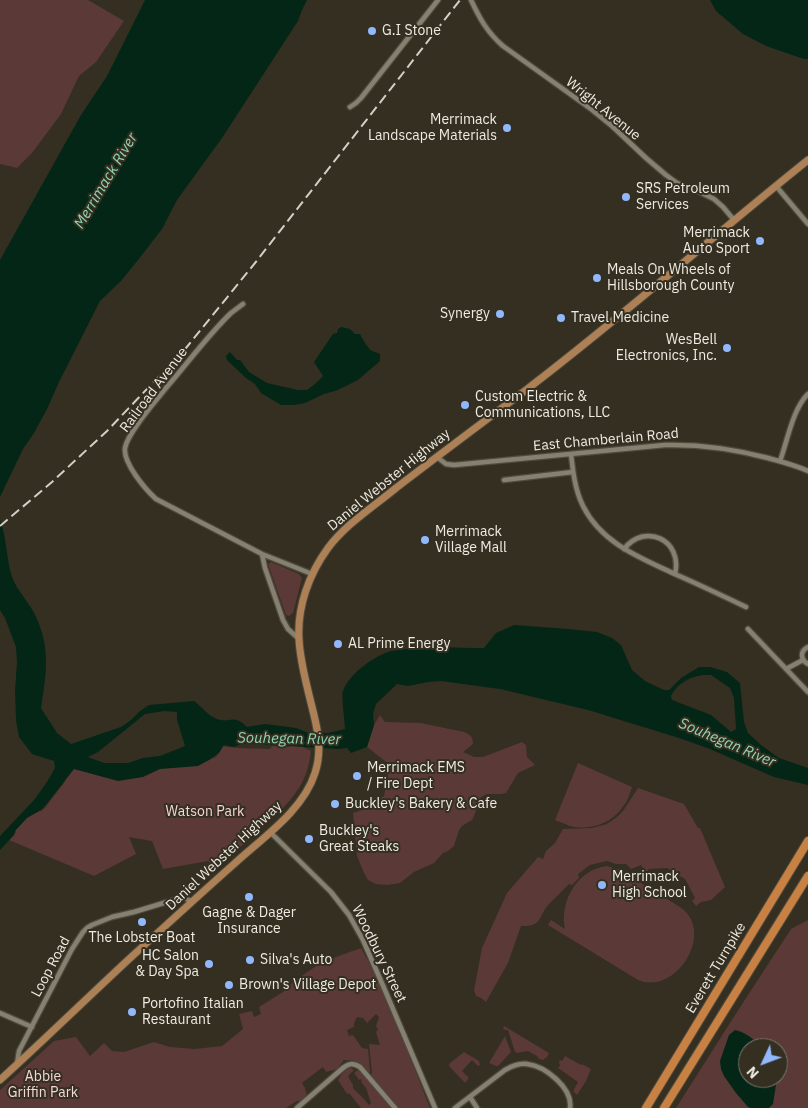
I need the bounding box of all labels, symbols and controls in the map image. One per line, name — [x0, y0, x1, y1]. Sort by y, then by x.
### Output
place label: G.I Stone — [382, 23, 441, 39]
marker: G.I Stone — [366, 25, 378, 37]
street label: Wright Avenue — [562, 74, 644, 144]
place label: Merrimack Landscape Materials — [368, 112, 497, 144]
marker: Merrimack Landscape Materials — [501, 122, 513, 134]
water label: Merrimack River — [70, 130, 142, 232]
place label: SRS Petroleum Services — [636, 181, 730, 213]
marker: SRS Petroleum Services — [620, 191, 632, 203]
place label: Merrimack Auto Sport — [683, 225, 750, 258]
marker: Merrimack Auto Sport — [754, 235, 766, 247]
place label: Meals On Wheels of Hillsborough County — [607, 262, 735, 294]
marker: Meals On Wheels of Hillsborough County — [591, 272, 603, 284]
place label: Synergy — [440, 306, 490, 322]
marker: Synergy — [494, 308, 506, 320]
place label: Travel Medicine — [571, 310, 669, 326]
marker: Travel Medicine — [555, 312, 567, 324]
place label: WesBell Electronics, Inc. — [616, 332, 717, 364]
marker: WesBell Electronics, Inc. — [721, 342, 733, 354]
street label: Railroad Avenue — [117, 344, 191, 436]
place label: Custom Electric & Communications, LLC — [475, 389, 610, 422]
marker: Custom Electric & Communications, LLC — [459, 399, 471, 411]
street label: Daniel Webster Highway — [324, 425, 454, 535]
street label: East Chamberlain Road — [533, 425, 679, 455]
place label: Merrimack Village Mall — [435, 524, 507, 556]
marker: Merrimack Village Mall — [419, 534, 431, 546]
place label: AL Prime Energy — [348, 636, 451, 652]
marker: AL Prime Energy — [332, 638, 344, 650]
water label: Souhegan River — [676, 715, 778, 771]
water label: Souhegan River — [237, 729, 341, 749]
place label: Merrimack EMS / Fire Dept — [367, 760, 465, 792]
marker: Merrimack EMS / Fire Dept — [351, 770, 363, 782]
place label: Buckley's Bakery & Cafe — [345, 796, 497, 812]
street label: Daniel Webster Highway — [162, 798, 286, 914]
marker: Buckley's Bakery & Cafe — [329, 798, 341, 810]
park label: Watson Park — [166, 804, 244, 820]
place label: Buckley's Great Steaks — [319, 823, 399, 856]
marker: Buckley's Great Steaks — [303, 833, 315, 845]
place label: Merrimack High School — [612, 869, 687, 902]
marker: Merrimack High School — [596, 879, 608, 891]
marker: Gagne & Dager Insurance — [243, 891, 255, 903]
street label: Woodbury Street — [348, 903, 410, 1005]
place label: Gagne & Dager Insurance — [202, 905, 296, 938]
marker: The Lobster Boat — [136, 916, 148, 928]
street label: Everett Turnpike — [682, 919, 750, 1017]
place label: The Lobster Boat — [89, 930, 195, 946]
street label: Loop Road — [28, 934, 74, 1000]
place label: HC Salon & Day Spa — [135, 948, 199, 980]
place label: Silva's Auto — [260, 952, 332, 968]
marker: Silva's Auto — [244, 954, 256, 966]
marker: HC Salon & Day Spa — [203, 958, 215, 970]
place label: Brown's Village Depot — [239, 977, 376, 993]
marker: Brown's Village Depot — [223, 979, 235, 991]
place label: Portofino Italian Restaurant — [142, 996, 244, 1028]
marker: Portofino Italian Restaurant — [126, 1006, 138, 1018]
north arrow — [738, 1038, 788, 1088]
text: N — [743, 1063, 763, 1082]
park label: Abbie Griffin Park — [8, 1069, 78, 1102]

